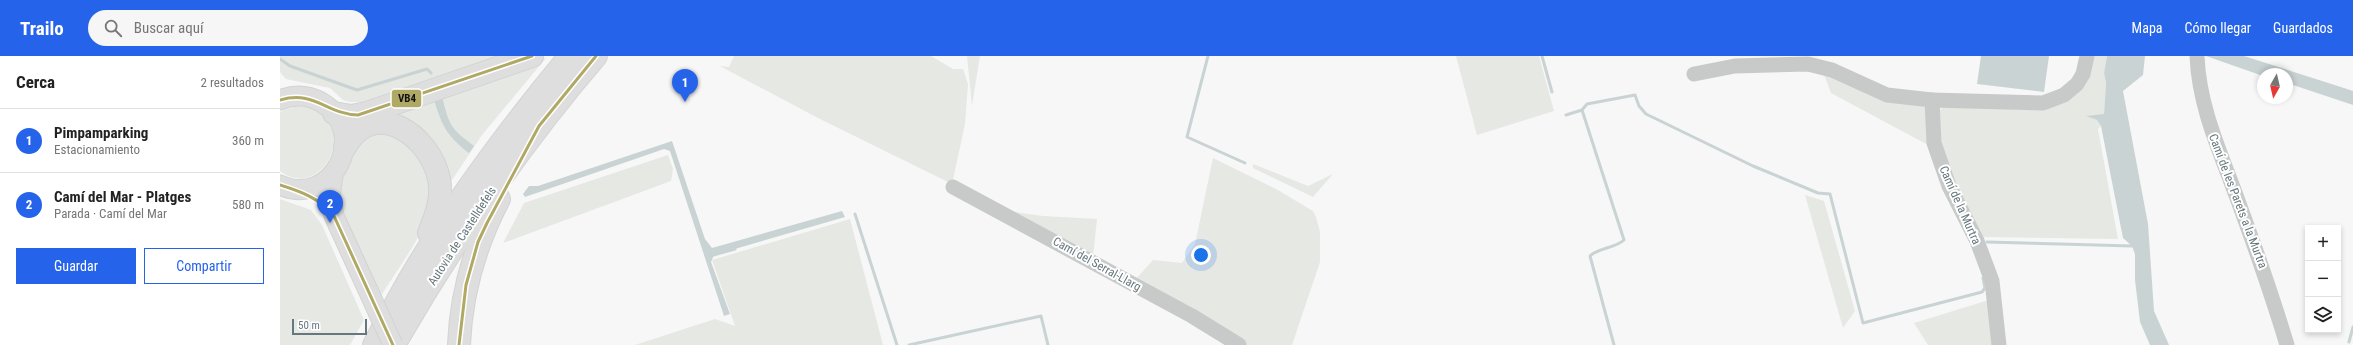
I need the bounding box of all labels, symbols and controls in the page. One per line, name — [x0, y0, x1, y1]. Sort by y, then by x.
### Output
search box — [88, 10, 368, 46]
text: Trailo — [20, 17, 64, 40]
icon: search — [102, 17, 124, 39]
text: Buscar aquí — [134, 19, 204, 37]
text: Mapa — [2132, 20, 2163, 36]
text: Cómo llegar — [2185, 20, 2251, 36]
text: Guardados — [2273, 20, 2333, 36]
north arrow — [2257, 68, 2293, 104]
pin: 1 — [672, 69, 698, 102]
text: Cerca — [16, 72, 55, 92]
text: 2 resultados — [200, 75, 264, 90]
line badge: VB4 — [391, 89, 422, 108]
text: VB4 — [398, 92, 416, 105]
text: Pimpamparking — [54, 124, 148, 142]
street label: Camí de les Parets a la Murtra — [2206, 132, 2270, 270]
text: 1 — [26, 133, 32, 148]
text: 360 m — [232, 133, 264, 148]
text: Estacionamiento — [54, 142, 140, 157]
street label: Camí de la Murtra — [1936, 164, 1984, 247]
street label: Autovia de Castelldefels — [425, 184, 499, 288]
text: Camí del Mar - Platges — [54, 188, 191, 206]
pin: 2 — [317, 190, 343, 223]
text: 2 — [26, 197, 32, 212]
text: 580 m — [232, 197, 264, 212]
text: Parada · Camí del Mar — [54, 206, 167, 221]
map controls — [2305, 225, 2341, 333]
button: + — [2305, 225, 2341, 261]
street label: Camí del Serral-Llarg — [1051, 234, 1143, 294]
your location — [1191, 245, 1211, 265]
button: Guardar — [16, 248, 136, 284]
button: Compartir — [144, 248, 264, 284]
button: − — [2305, 261, 2341, 297]
button: layers — [2305, 297, 2341, 333]
scale bar — [292, 317, 367, 336]
text: 50 m — [298, 319, 320, 332]

